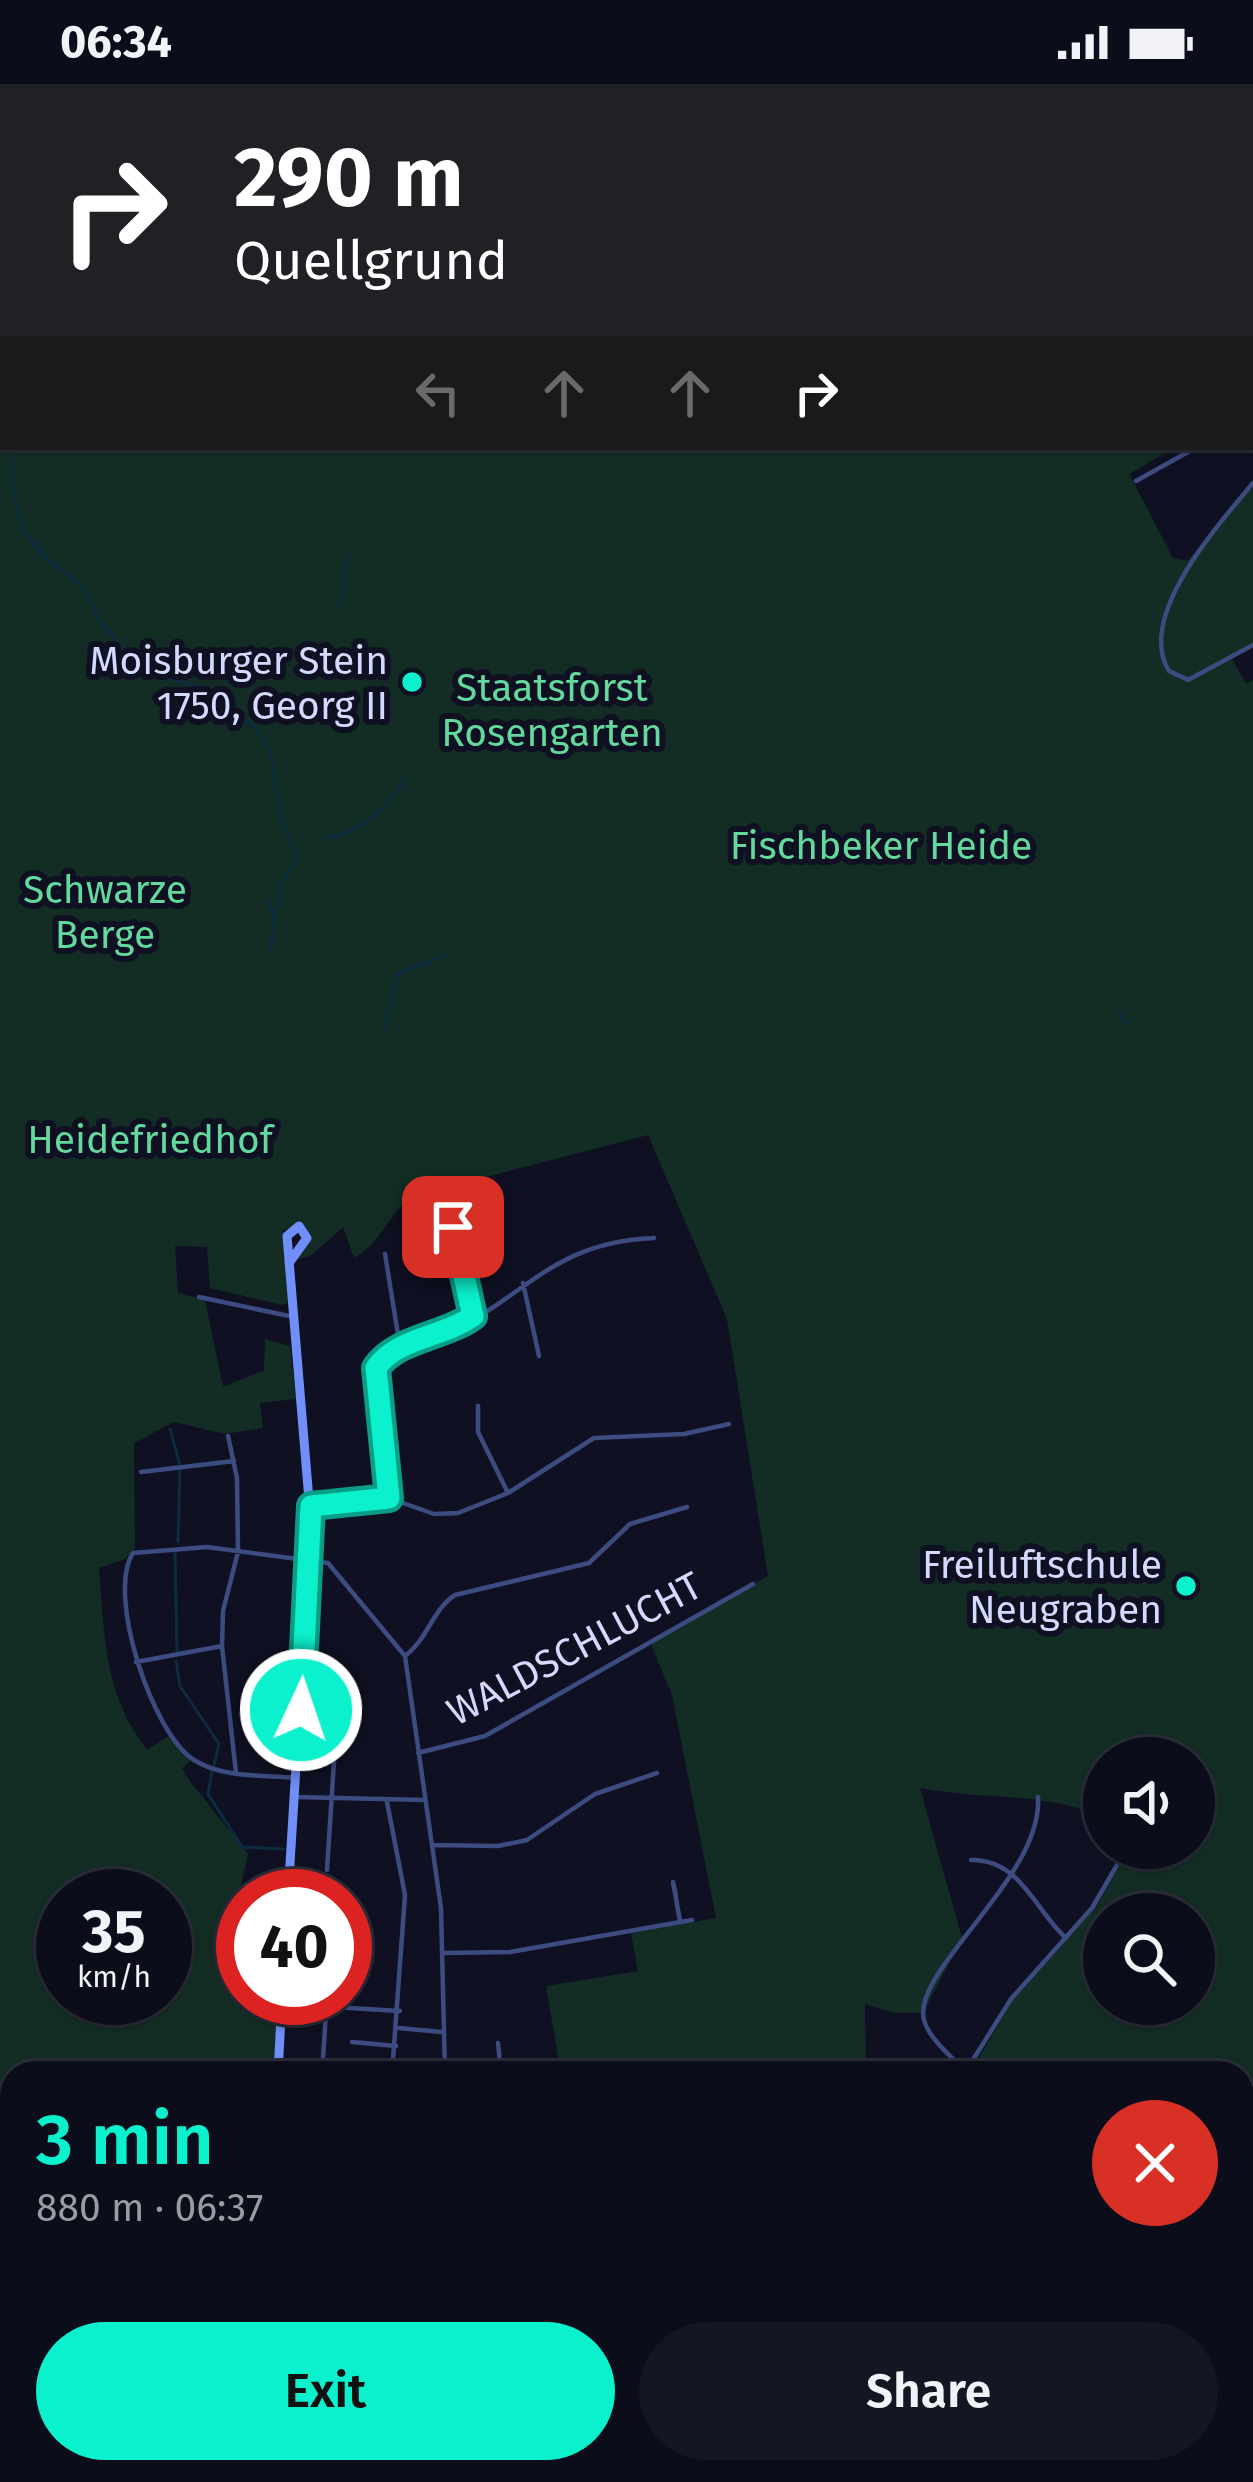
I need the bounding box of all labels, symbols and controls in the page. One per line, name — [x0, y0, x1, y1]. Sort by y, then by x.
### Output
text: 06:34 — [60, 15, 172, 69]
text: 290 m — [234, 127, 464, 228]
icon: right — [36, 132, 192, 288]
text: Quellgrund — [234, 229, 508, 293]
icon: left — [405, 360, 471, 426]
icon: ahead — [531, 360, 597, 426]
icon: ahead — [657, 360, 723, 426]
icon: right — [783, 360, 849, 426]
place label: Moisburger Stein 1750, Georg II — [89, 638, 388, 729]
park label: Staatsforst Rosengarten — [441, 665, 663, 756]
marker: Moisburger Stein 1750, Georg II — [399, 669, 425, 695]
park label: Fischbeker Heide — [730, 823, 1032, 869]
park label: Schwarze Berge — [23, 867, 187, 958]
park label: Heidefriedhof — [27, 1117, 276, 1163]
pin — [402, 1176, 504, 1278]
icon: arrive — [420, 1194, 486, 1260]
place label: Freiluftschule Neugraben — [922, 1542, 1162, 1633]
street label: WALDSCHLUCHT — [439, 1562, 710, 1735]
marker: Freiluftschule Neugraben — [1173, 1573, 1199, 1599]
position arrow — [238, 1647, 364, 1773]
map controls — [1083, 1737, 1215, 2025]
button: sound — [1083, 1737, 1215, 1869]
speed limit sign: 40 — [216, 1869, 372, 2025]
button: search — [1083, 1893, 1215, 2025]
text: 35 — [82, 1896, 146, 1968]
text: km/h — [77, 1959, 151, 1995]
text: 3 min — [36, 2097, 214, 2183]
button: close — [1092, 2100, 1218, 2226]
text: 880 m · 06:37 — [36, 2185, 263, 2231]
button: Exit — [36, 2322, 615, 2460]
button: Share — [639, 2322, 1218, 2460]

